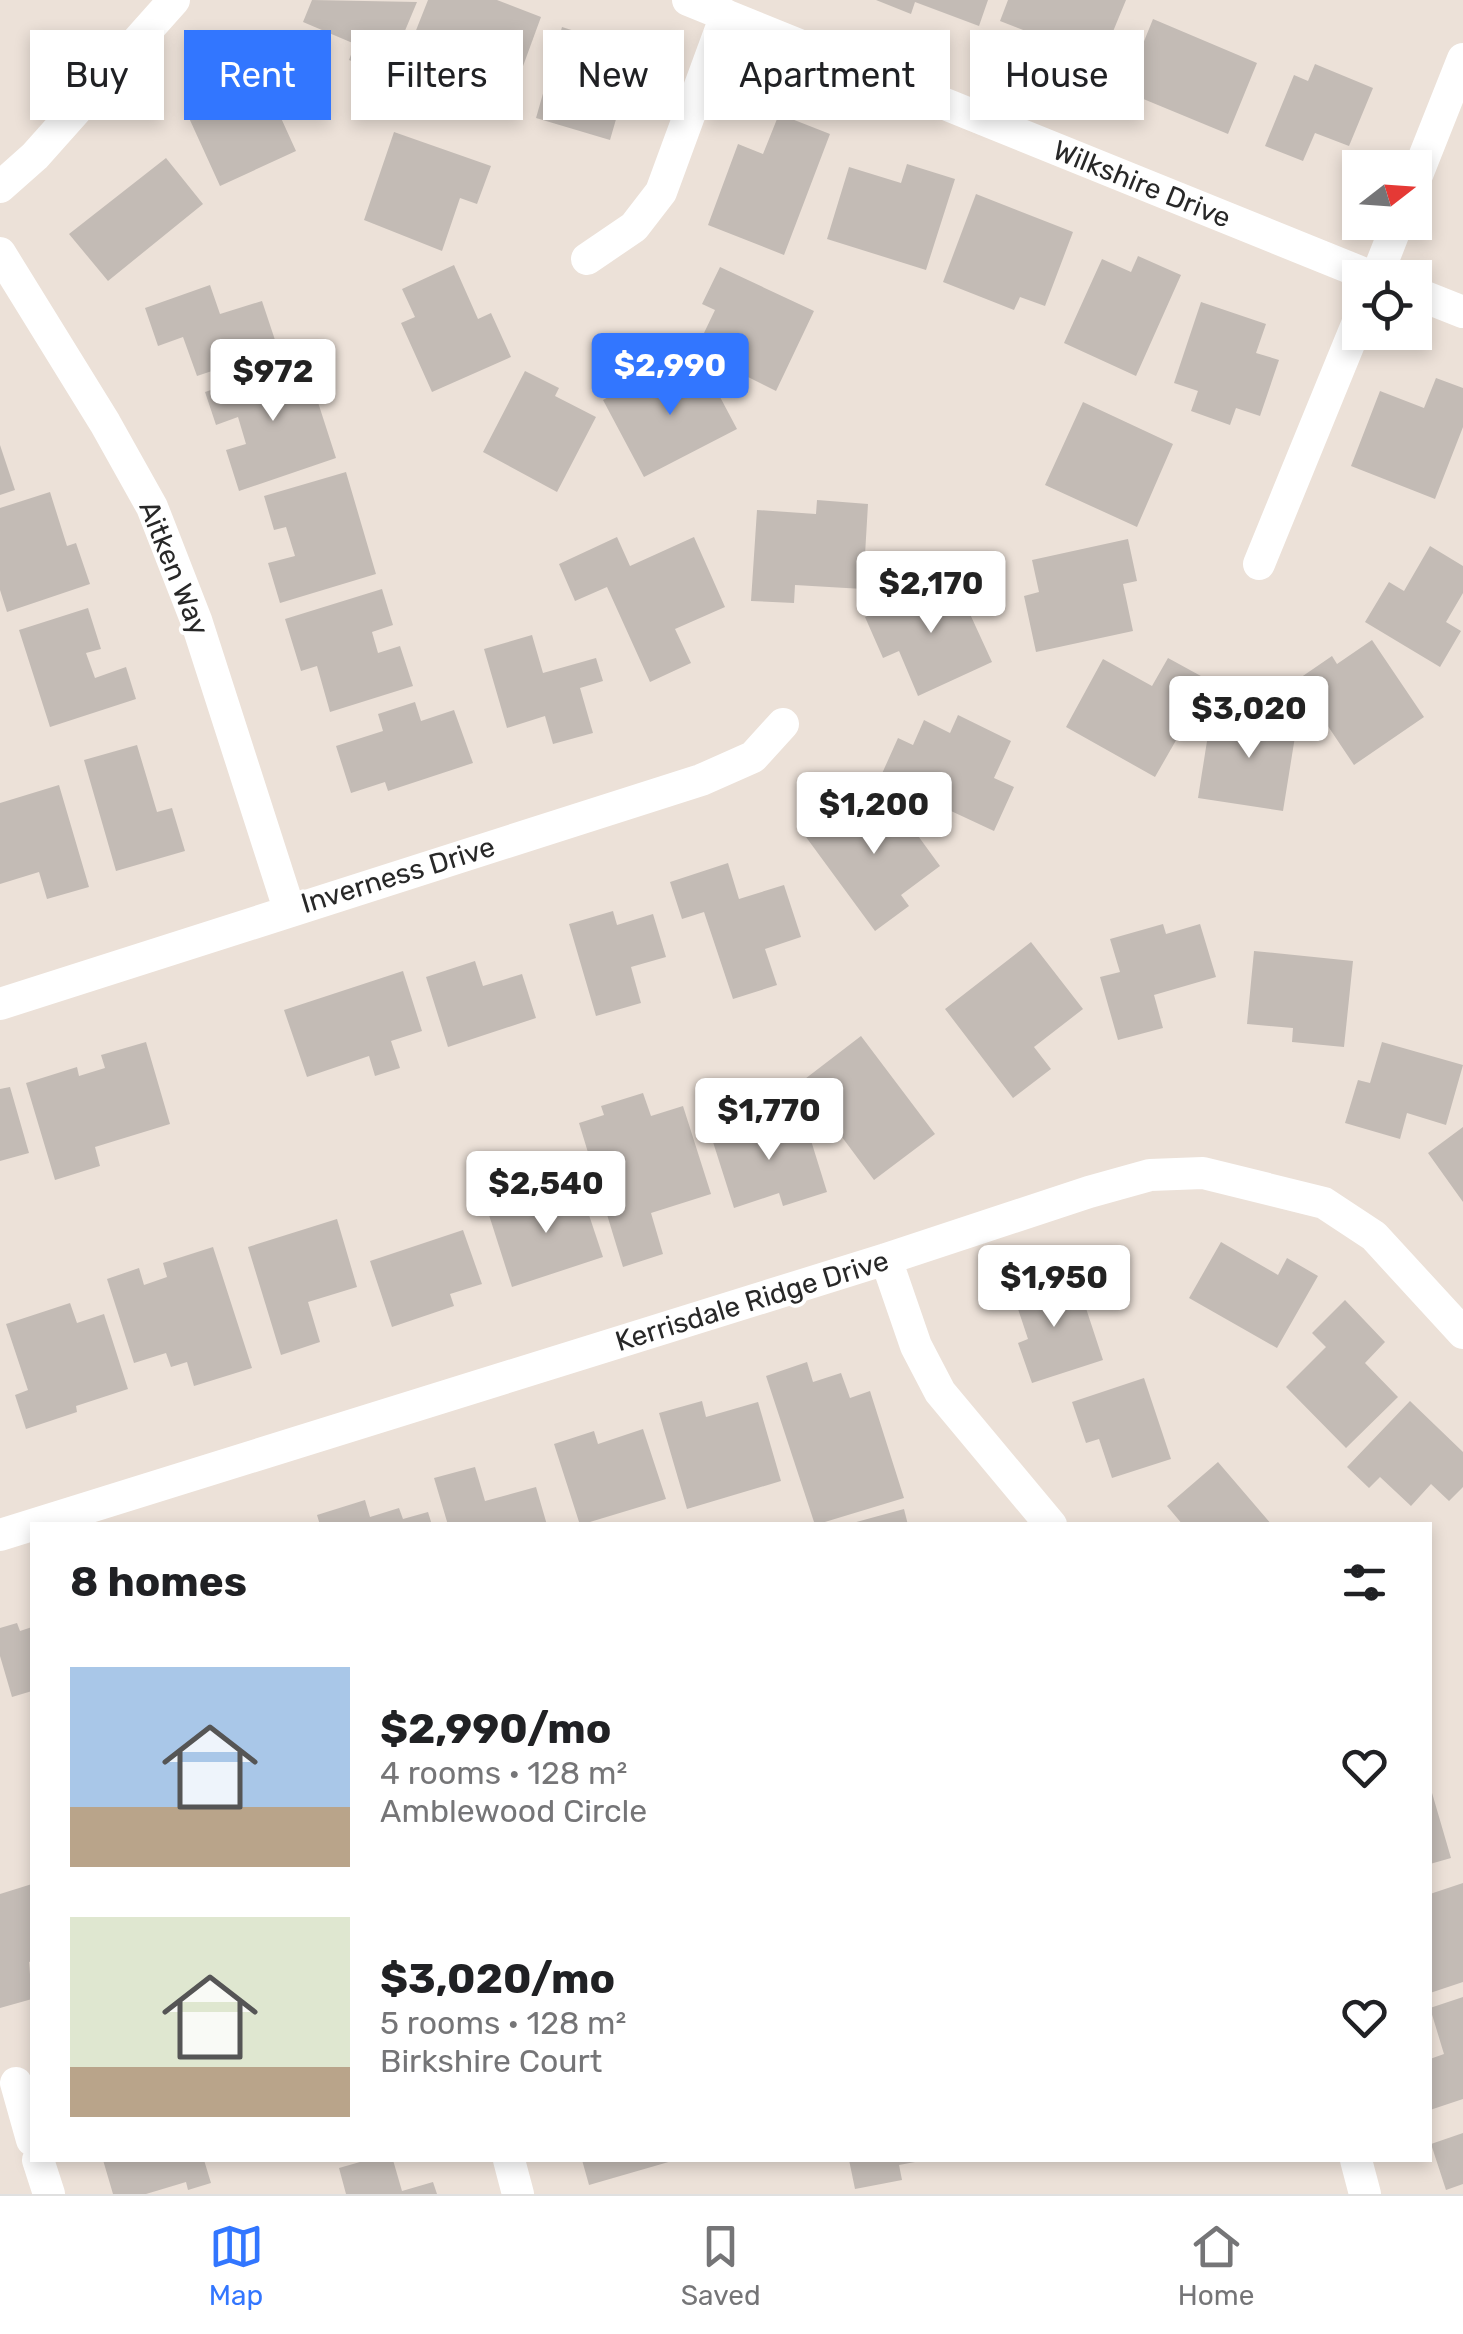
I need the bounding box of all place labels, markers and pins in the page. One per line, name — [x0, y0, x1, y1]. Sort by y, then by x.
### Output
pin: $2,990 — [589, 333, 751, 418]
pin: $972 — [214, 339, 332, 424]
pin: $2,170 — [850, 551, 1012, 636]
pin: $3,020 — [1168, 676, 1330, 761]
pin: $1,200 — [793, 772, 955, 857]
pin: $1,770 — [688, 1078, 850, 1163]
pin: $2,540 — [465, 1151, 627, 1236]
pin: $1,950 — [973, 1245, 1135, 1330]

